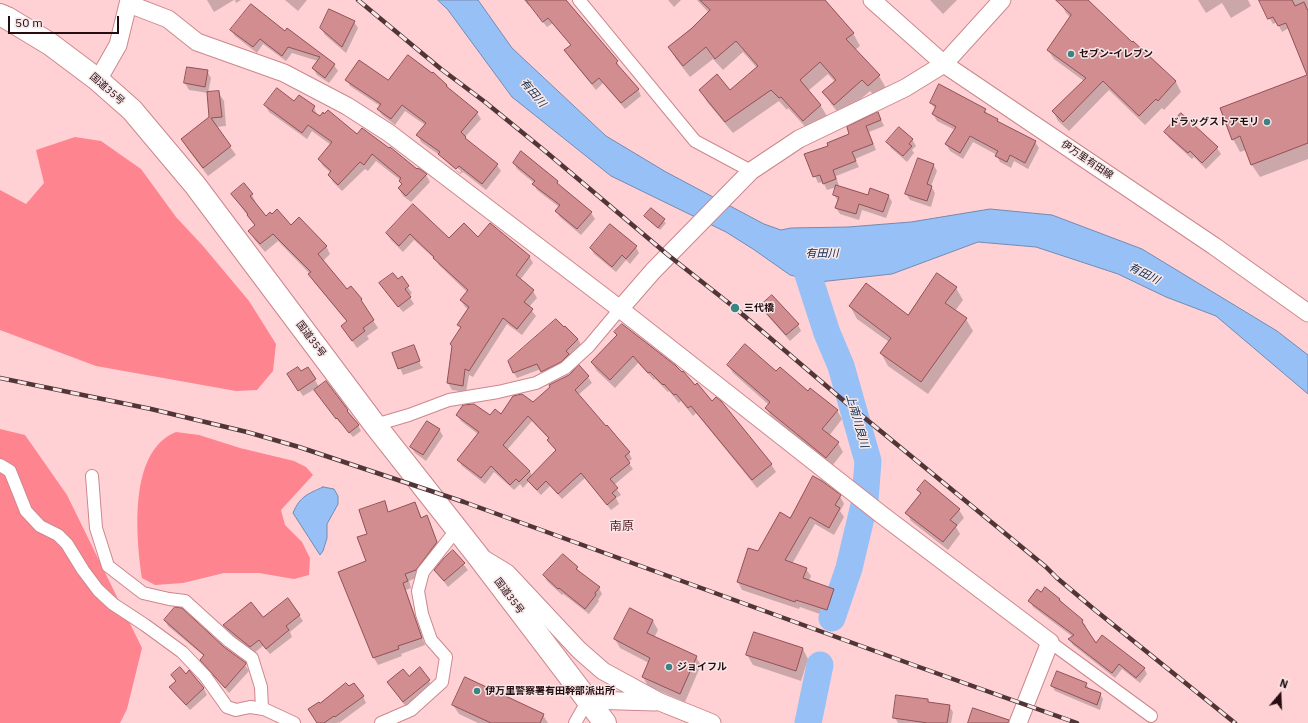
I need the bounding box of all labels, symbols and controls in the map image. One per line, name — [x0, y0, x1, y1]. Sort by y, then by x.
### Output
scale bar — [10, 8, 121, 34]
text: 50 m — [15, 15, 43, 30]
place label: セブン-イレブン — [1079, 48, 1153, 60]
marker: セブン-イレブン — [1066, 49, 1076, 59]
street label: 国道35号 — [87, 71, 127, 107]
water label: 有田川 — [517, 76, 549, 110]
place label: ドラッグストアモリ — [1169, 116, 1259, 128]
marker: ドラッグストアモリ — [1262, 117, 1272, 127]
street label: 伊万里有田線 — [1059, 138, 1115, 182]
water label: 有田川 — [806, 247, 838, 261]
water label: 有田川 — [1126, 261, 1162, 287]
marker: 三代橋 — [729, 302, 741, 314]
place label: 三代橋 — [744, 302, 774, 314]
street label: 国道35号 — [294, 319, 328, 359]
water label: 上南川良川 — [843, 393, 871, 449]
district label: 南原 — [610, 520, 634, 534]
street label: 国道35号 — [492, 576, 526, 616]
place label: ジョイフル — [677, 661, 727, 673]
marker: ジョイフル — [664, 662, 674, 672]
north arrow — [1260, 675, 1300, 715]
text: N — [1278, 676, 1290, 692]
place label: 伊万里警察署有田幹部派出所 — [485, 685, 615, 697]
marker: 伊万里警察署有田幹部派出所 — [472, 686, 482, 696]

